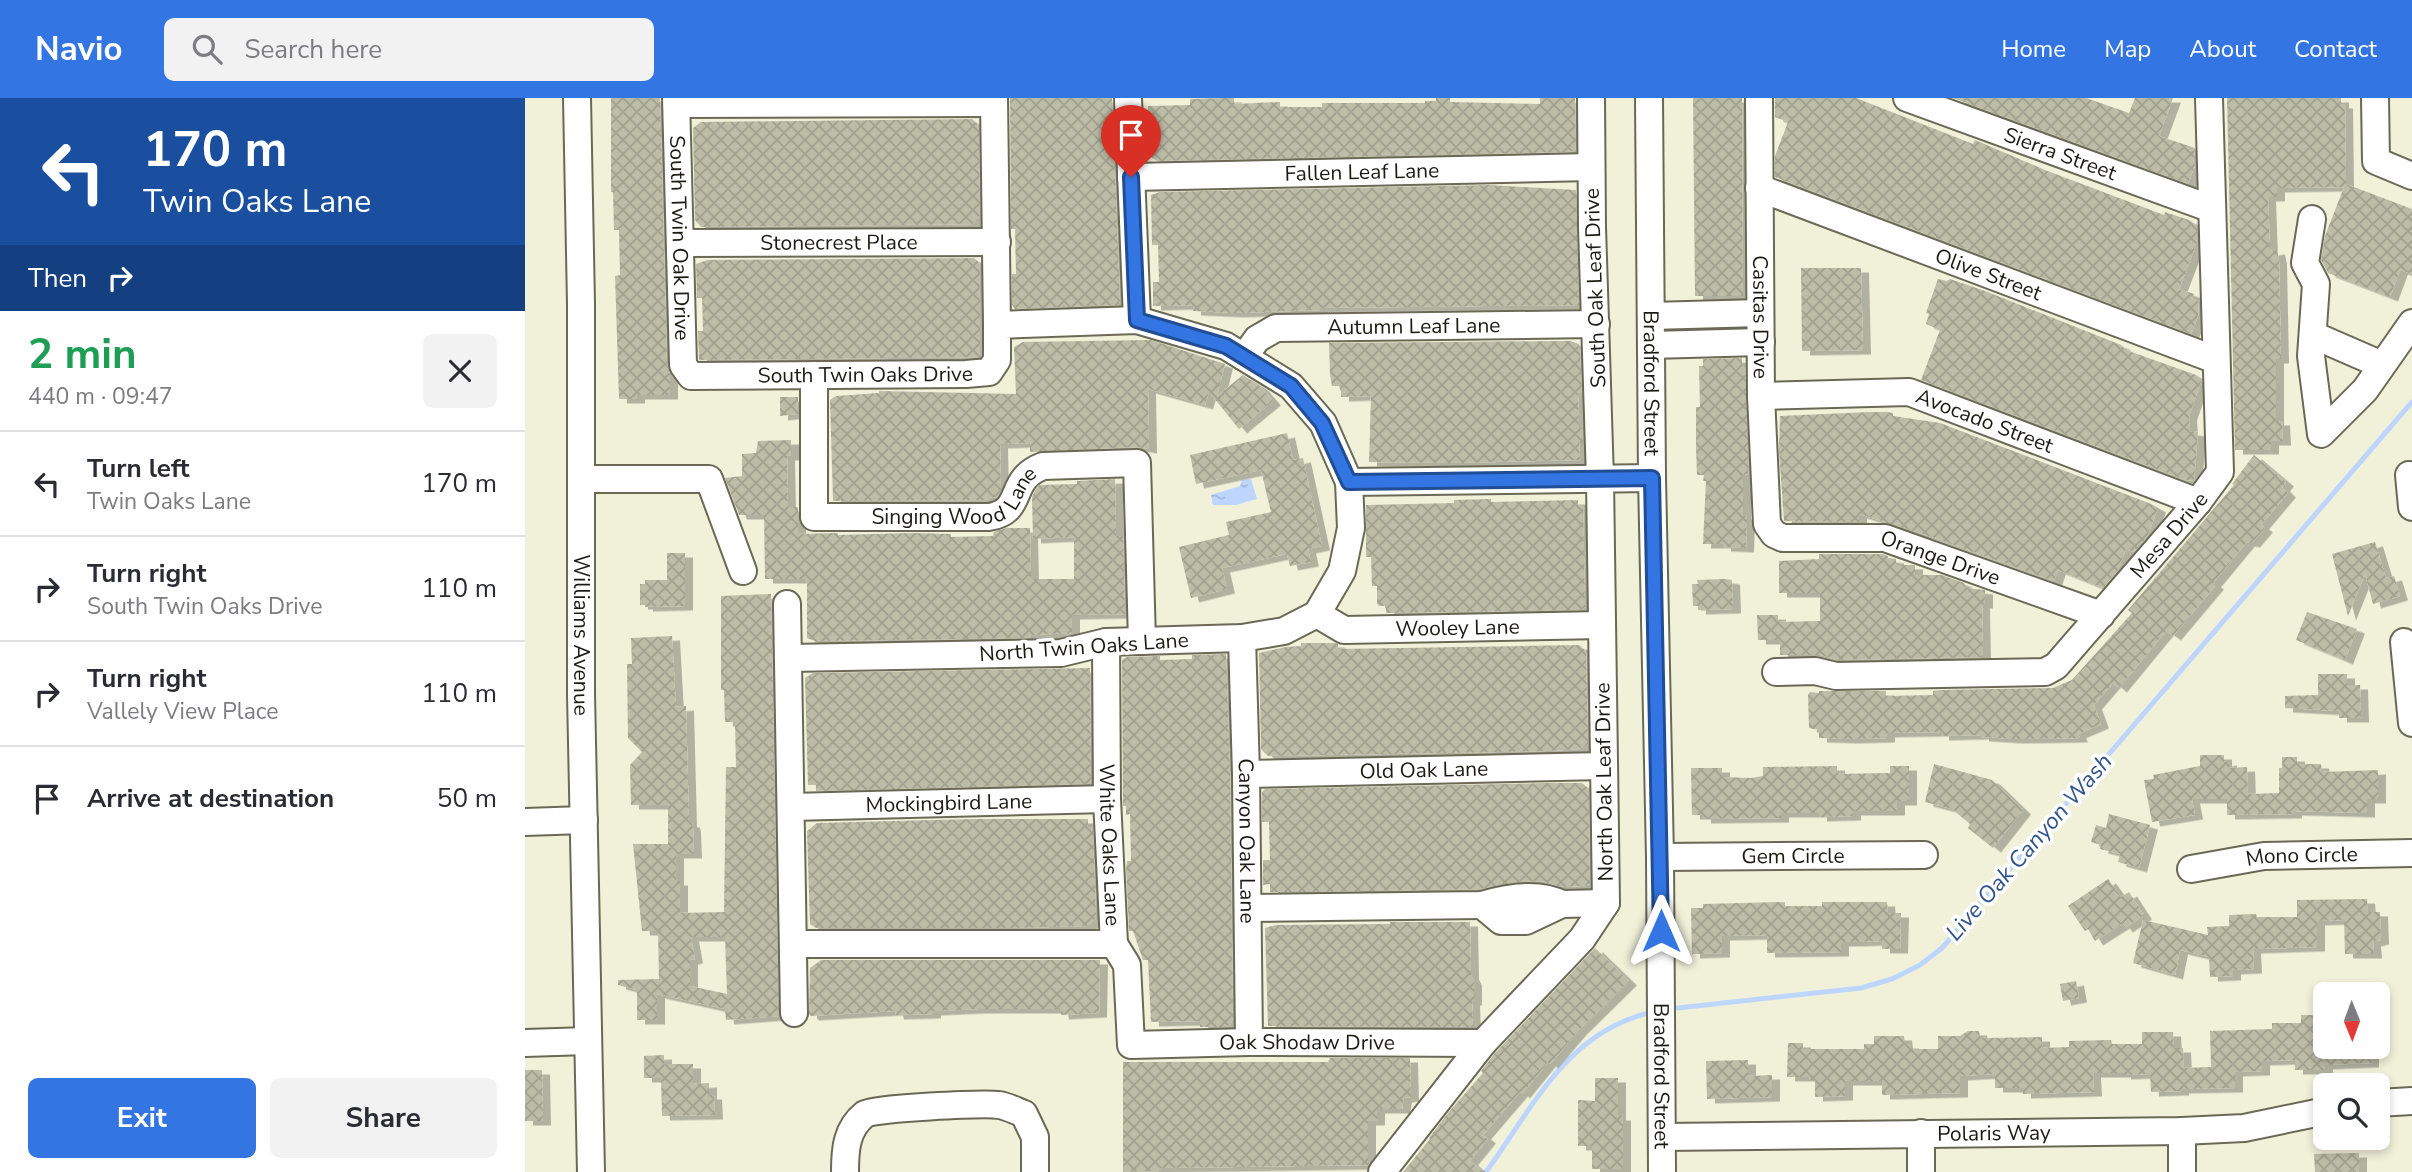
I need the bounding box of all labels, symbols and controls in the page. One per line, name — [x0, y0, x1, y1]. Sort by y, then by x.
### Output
search box — [164, 18, 654, 81]
text: Navio — [35, 27, 122, 72]
icon: search — [188, 30, 226, 68]
text: Search here — [244, 32, 382, 67]
text: Home — [2001, 33, 2066, 65]
text: Map — [2104, 33, 2151, 65]
text: About — [2189, 33, 2256, 65]
text: Contact — [2294, 33, 2377, 65]
pin — [1101, 105, 1161, 177]
text: 170 m — [143, 116, 287, 183]
icon: arrive — [1112, 116, 1150, 154]
street label: Sierra Street — [2000, 120, 2121, 187]
icon: left — [28, 126, 119, 217]
street label: South Twin Oak Drive — [663, 135, 696, 341]
street label: Fallen Leaf Lane — [1284, 156, 1440, 188]
text: Twin Oaks Lane — [143, 180, 371, 223]
street label: South Oak Leaf Drive — [1578, 188, 1612, 388]
street label: Stonecrest Place — [760, 228, 918, 257]
street label: Olive Street — [1931, 242, 2046, 307]
street label: Casitas Drive — [1746, 255, 1775, 379]
icon: right — [101, 259, 139, 297]
text: Then — [28, 261, 87, 296]
street label: Bradford Street — [1637, 310, 1666, 457]
street label: Autumn Leaf Lane — [1327, 311, 1501, 341]
text: 2 min — [28, 326, 137, 383]
button: close — [423, 334, 497, 408]
street label: South Twin Oaks Drive — [758, 359, 974, 390]
text: 440 m · 09:47 — [28, 381, 173, 412]
street label: Avocado Street — [1912, 382, 2058, 460]
text: Turn left — [87, 451, 190, 486]
street label: Singing Wood Lane — [871, 460, 1042, 531]
icon: left — [28, 465, 66, 503]
text: 170 m — [421, 466, 497, 501]
text: Twin Oaks Lane — [87, 486, 251, 517]
street label: Mesa Drive — [2124, 487, 2214, 584]
street label: Orange Drive — [1877, 524, 2004, 592]
street label: Williams Avenue — [567, 554, 595, 716]
text: Turn right — [87, 556, 206, 591]
icon: right — [28, 570, 66, 608]
text: 110 m — [421, 571, 497, 606]
text: South Twin Oaks Drive — [87, 591, 323, 622]
street label: Wooley Lane — [1395, 613, 1520, 643]
street label: North Twin Oaks Lane — [978, 626, 1190, 668]
text: Turn right — [87, 661, 206, 696]
icon: right — [28, 675, 66, 713]
text: 110 m — [421, 676, 497, 711]
street label: North Oak Leaf Drive — [1588, 682, 1620, 882]
text: Vallely View Place — [87, 696, 278, 727]
water label: Live Oak Canyon Wash — [1939, 747, 2119, 947]
street label: Old Oak Lane — [1359, 755, 1489, 785]
street label: Canyon Oak Lane — [1232, 758, 1262, 924]
street label: White Oaks Lane — [1093, 764, 1127, 927]
icon: arrive — [28, 780, 66, 818]
text: Arrive at destination — [87, 781, 334, 816]
text: 50 m — [437, 781, 497, 816]
street label: Mockingbird Lane — [865, 787, 1033, 819]
street label: Mono Circle — [2244, 840, 2358, 873]
street label: Gem Circle — [1741, 842, 1845, 870]
position arrow — [1624, 894, 1698, 968]
north arrow — [2313, 982, 2391, 1059]
map controls — [2313, 982, 2390, 1150]
street label: Bradford Street — [1647, 1003, 1676, 1150]
street label: Oak Shodaw Drive — [1219, 1028, 1395, 1057]
button: search — [2313, 1073, 2390, 1150]
button: Exit — [28, 1078, 256, 1158]
button: Share — [270, 1078, 497, 1158]
street label: Polaris Way — [1937, 1119, 2051, 1148]

